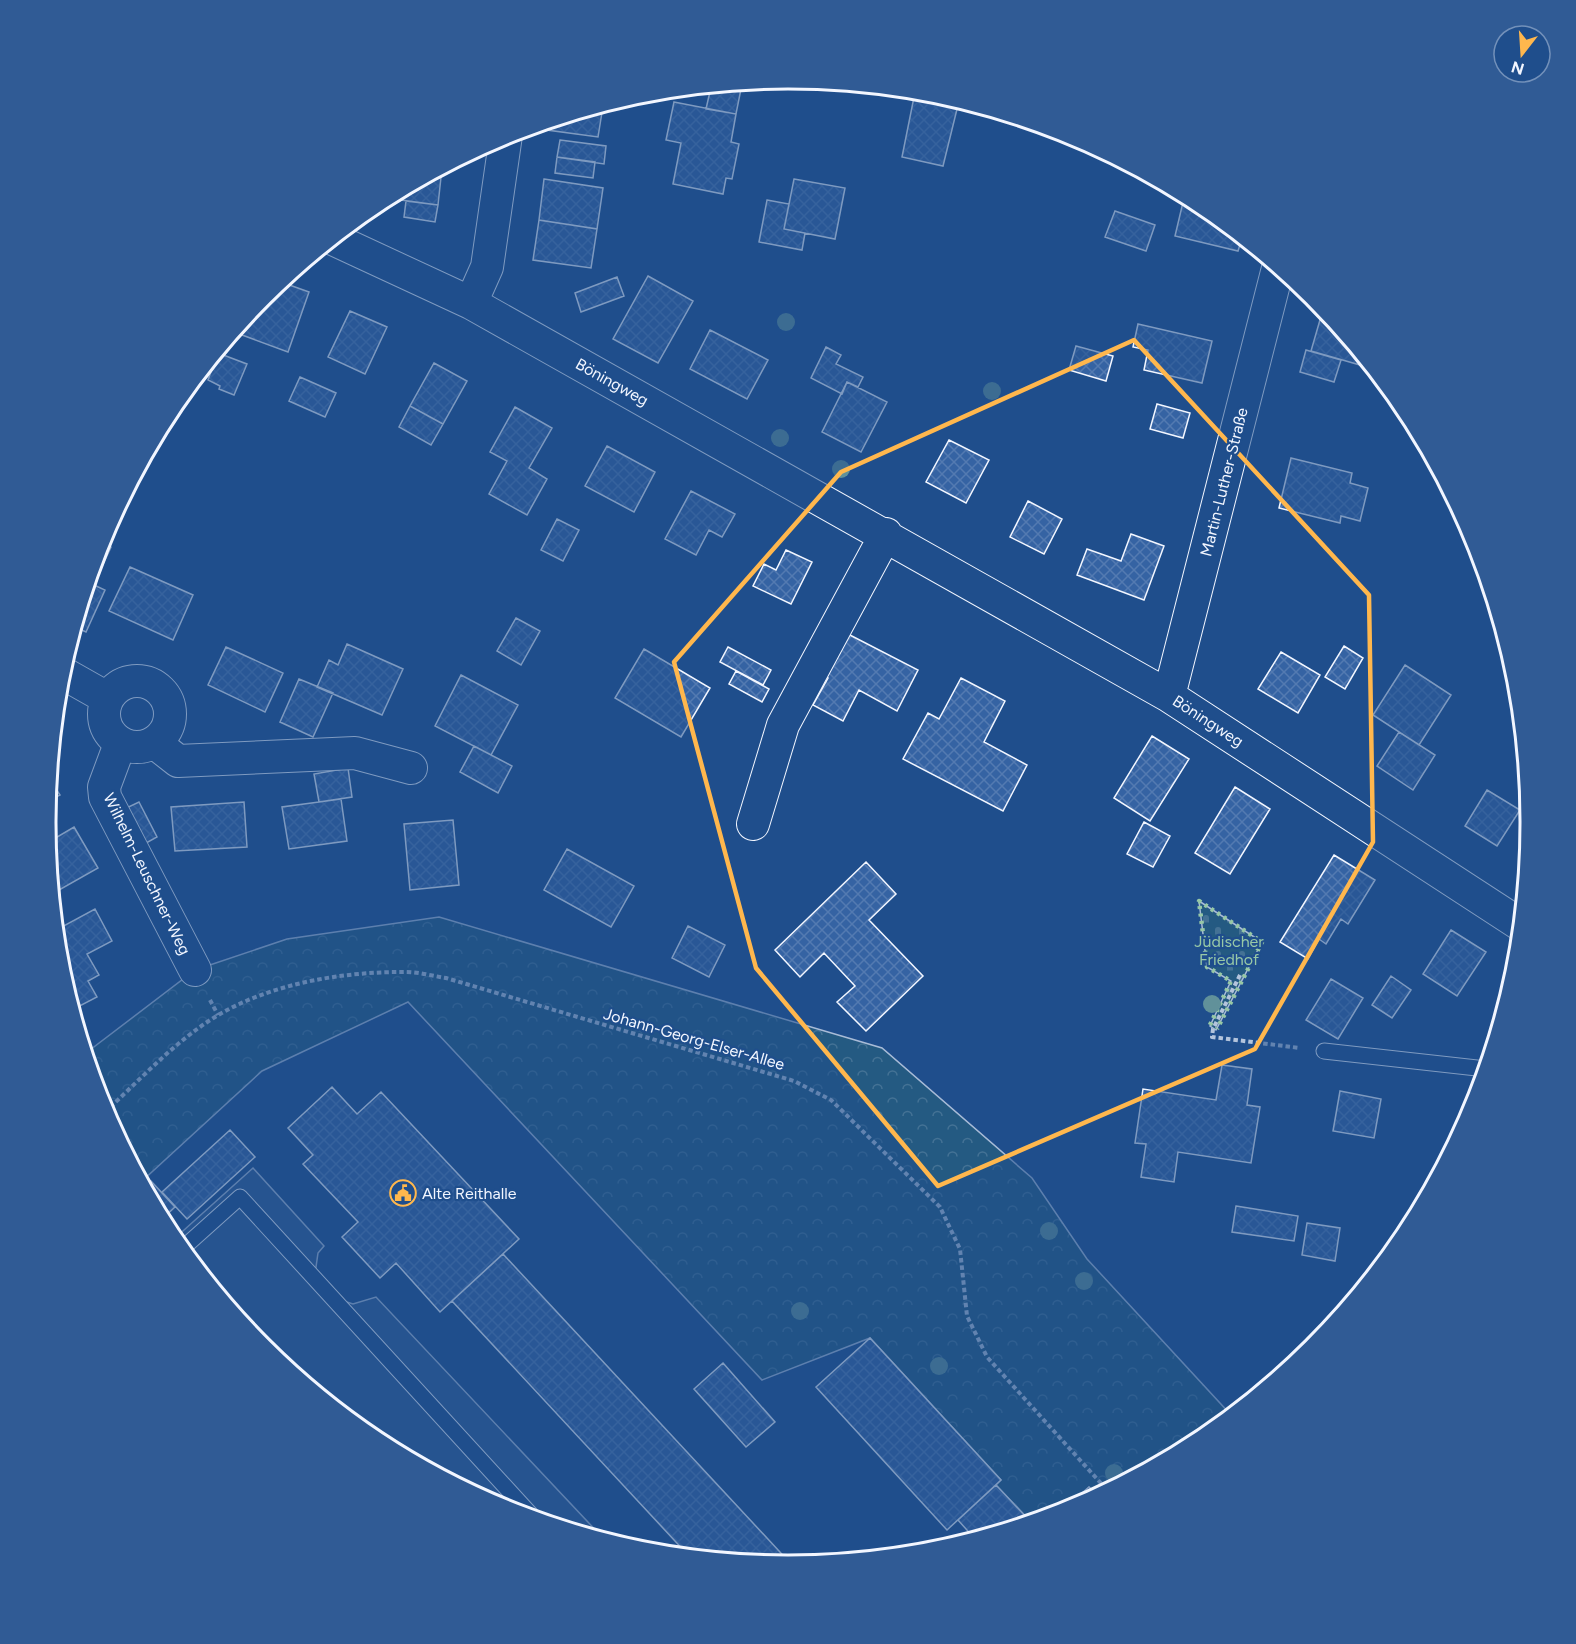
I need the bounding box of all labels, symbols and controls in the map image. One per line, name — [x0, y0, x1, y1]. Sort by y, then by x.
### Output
north arrow — [1492, 24, 1552, 84]
text: N — [1509, 57, 1526, 79]
street label: Böningweg — [572, 354, 652, 410]
street label: Martin-Luther-Straße — [1196, 405, 1252, 558]
street label: Böningweg — [1169, 691, 1247, 751]
street label: Wilhelm-Leuschner-Weg — [100, 790, 194, 958]
park label: Jüdischer Friedhof — [1194, 932, 1264, 969]
street label: Johann-Georg-Elser-Allee — [601, 1004, 787, 1074]
public building icon: Alte Reithalle — [388, 1178, 418, 1208]
place label: Alte Reithalle — [422, 1184, 517, 1203]

